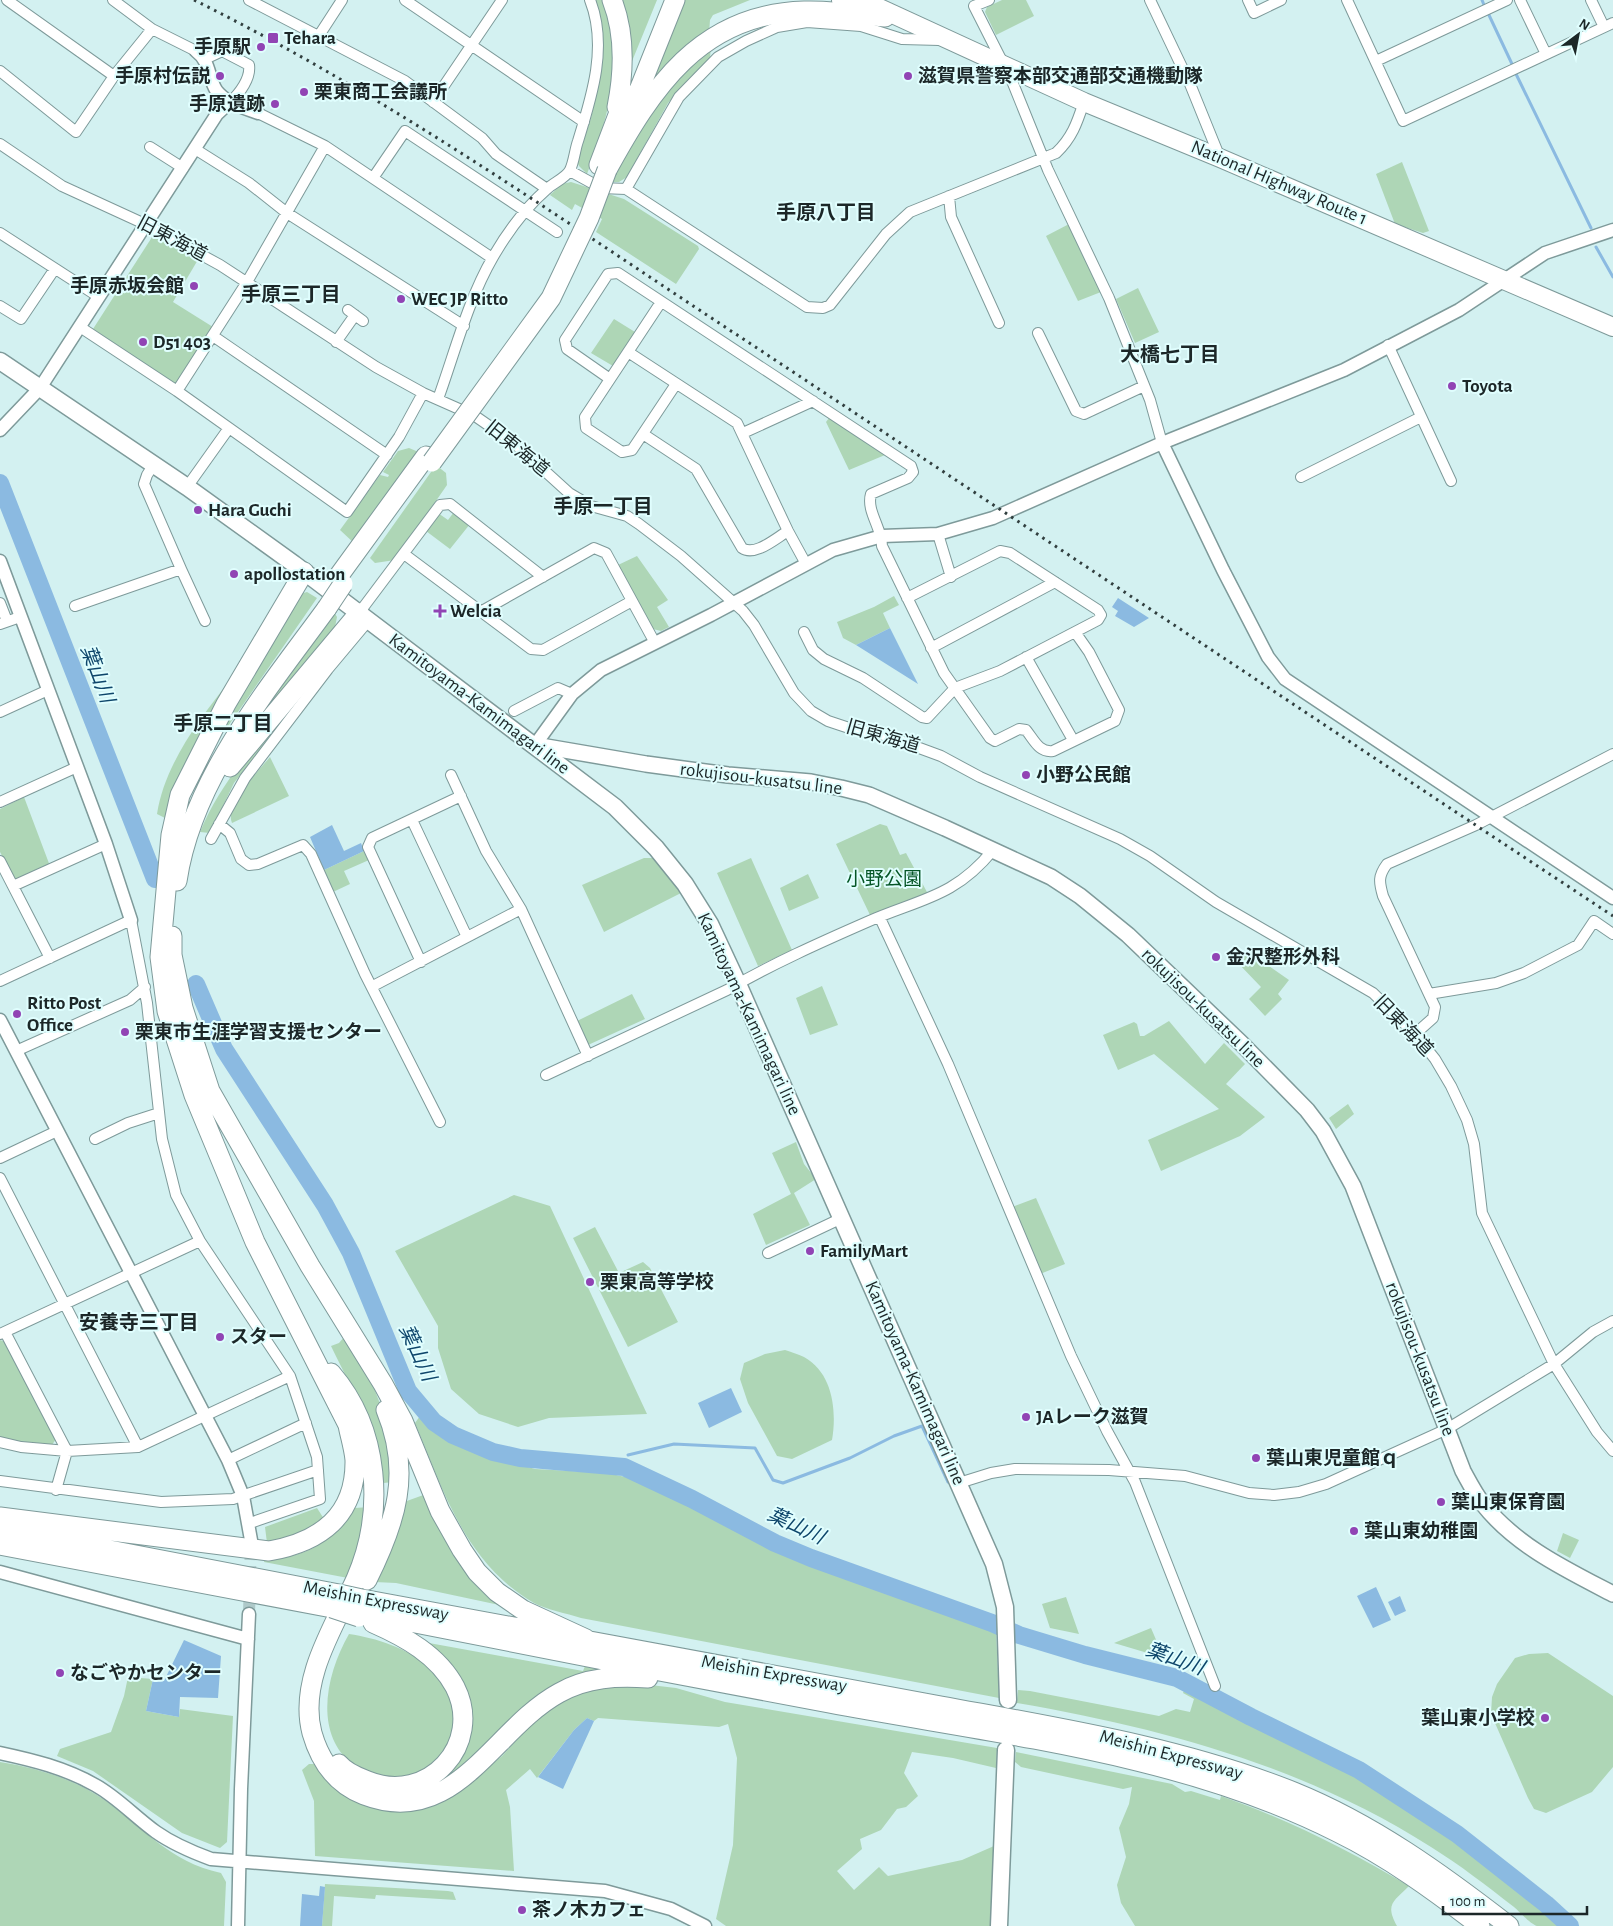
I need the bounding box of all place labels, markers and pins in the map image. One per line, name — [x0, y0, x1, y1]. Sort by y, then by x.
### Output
place label: Tehara — [284, 29, 336, 48]
marker: Tehara — [266, 31, 280, 45]
place label: 手原駅 — [194, 36, 251, 57]
marker: 手原駅 — [255, 41, 267, 53]
place label: 手原村伝説 — [115, 65, 211, 86]
place label: 滋賀県警察本部交通部交通機動隊 — [918, 65, 1203, 86]
marker: 手原村伝説 — [214, 70, 226, 82]
marker: 滋賀県警察本部交通部交通機動隊 — [902, 70, 914, 82]
place label: 栗東商工会議所 — [314, 82, 447, 102]
marker: 栗東商工会議所 — [298, 86, 310, 98]
place label: 手原遺跡 — [189, 93, 265, 114]
marker: 手原遺跡 — [269, 98, 281, 110]
place label: 手原赤坂会館 — [70, 275, 184, 296]
marker: 手原赤坂会館 — [188, 280, 200, 292]
place label: WEC JP Ritto — [411, 290, 508, 309]
marker: WEC JP Ritto — [395, 293, 407, 305]
place label: D51 403 — [153, 333, 211, 352]
marker: D51 403 — [137, 336, 149, 348]
place label: Toyota — [1462, 377, 1513, 396]
marker: Toyota — [1446, 380, 1458, 392]
place label: Hara Guchi — [208, 501, 292, 520]
marker: Hara Guchi — [192, 504, 204, 516]
place label: apollostation — [244, 565, 345, 584]
marker: apollostation — [228, 568, 240, 580]
place label: Welcia — [450, 602, 502, 621]
marker: Welcia — [434, 605, 446, 617]
place label: 小野公民館 — [1036, 765, 1131, 785]
marker: 小野公民館 — [1020, 769, 1032, 781]
place label: 金沢整形外科 — [1226, 946, 1340, 967]
marker: 金沢整形外科 — [1210, 951, 1222, 963]
place label: Ritto Post Office — [27, 994, 102, 1035]
marker: Ritto Post Office — [11, 1008, 23, 1020]
place label: 栗東市生涯学習支援センター — [135, 1021, 382, 1042]
marker: 栗東市生涯学習支援センター — [119, 1026, 131, 1038]
place label: FamilyMart — [820, 1242, 908, 1261]
marker: FamilyMart — [804, 1245, 816, 1257]
place label: 栗東高等学校 — [600, 1271, 714, 1292]
marker: 栗東高等学校 — [584, 1276, 596, 1288]
place label: スター — [230, 1327, 287, 1347]
marker: スター — [214, 1331, 226, 1343]
place label: JAレーク滋賀 — [1036, 1406, 1149, 1427]
marker: JAレーク滋賀 — [1020, 1411, 1032, 1423]
place label: 葉山東児童館ｑ — [1266, 1448, 1399, 1469]
marker: 葉山東児童館ｑ — [1250, 1452, 1262, 1464]
place label: 葉山東保育園 — [1451, 1492, 1565, 1512]
marker: 葉山東保育園 — [1435, 1496, 1447, 1508]
place label: 葉山東幼稚園 — [1364, 1520, 1478, 1541]
marker: 葉山東幼稚園 — [1348, 1525, 1360, 1537]
place label: なごやかセンター — [70, 1662, 222, 1683]
marker: なごやかセンター — [54, 1667, 66, 1679]
place label: 葉山東小学校 — [1421, 1707, 1535, 1728]
marker: 葉山東小学校 — [1539, 1712, 1551, 1724]
place label: 茶ノ木カフェ — [532, 1900, 646, 1920]
marker: 茶ノ木カフェ — [516, 1904, 528, 1916]

